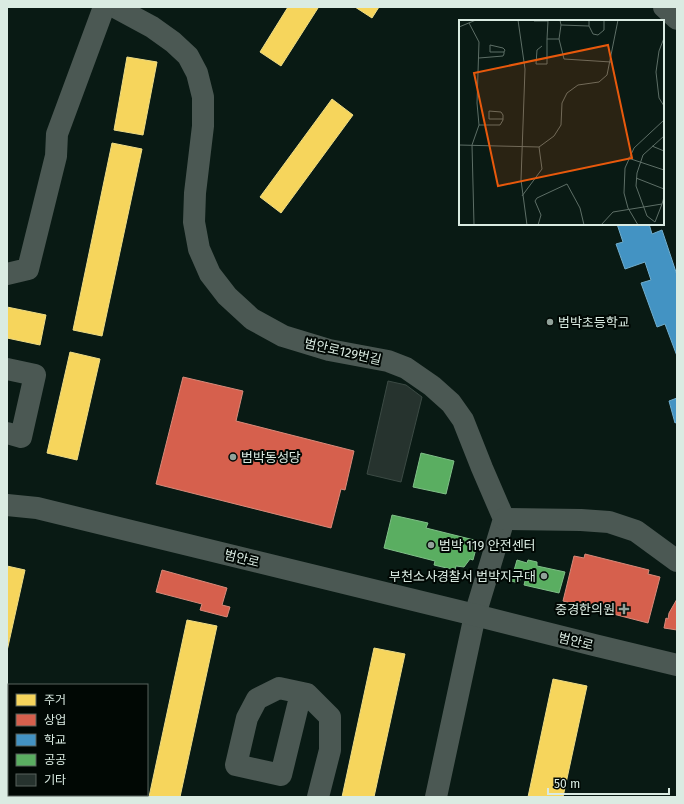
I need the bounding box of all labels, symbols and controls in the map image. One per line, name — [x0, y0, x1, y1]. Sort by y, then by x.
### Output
inset map — [459, 20, 664, 225]
place label: 범박초등학교 — [558, 315, 630, 330]
marker: 범박초등학교 — [545, 317, 555, 327]
street label: 범안로129번길 — [303, 335, 383, 368]
place label: 범박동성당 — [241, 450, 301, 465]
marker: 범박동성당 — [228, 452, 238, 462]
place label: 범박 119 안전센터 — [439, 538, 536, 553]
marker: 범박 119 안전센터 — [426, 540, 436, 550]
street label: 범안로 — [223, 547, 261, 570]
place label: 부천소사경찰서 범박지구대 — [389, 569, 536, 584]
marker: 부천소사경찰서 범박지구대 — [539, 571, 549, 581]
place label: 중경한의원 — [555, 602, 615, 617]
marker: 중경한의원 — [618, 603, 630, 615]
street label: 범안로 — [557, 630, 595, 653]
legend — [8, 684, 148, 796]
text: 주거 — [44, 693, 66, 707]
text: 상업 — [44, 713, 66, 727]
text: 학교 — [44, 733, 66, 747]
text: 공공 — [44, 753, 66, 767]
scale bar — [548, 770, 669, 796]
text: 기타 — [44, 773, 66, 787]
text: 50 m — [554, 777, 580, 791]

